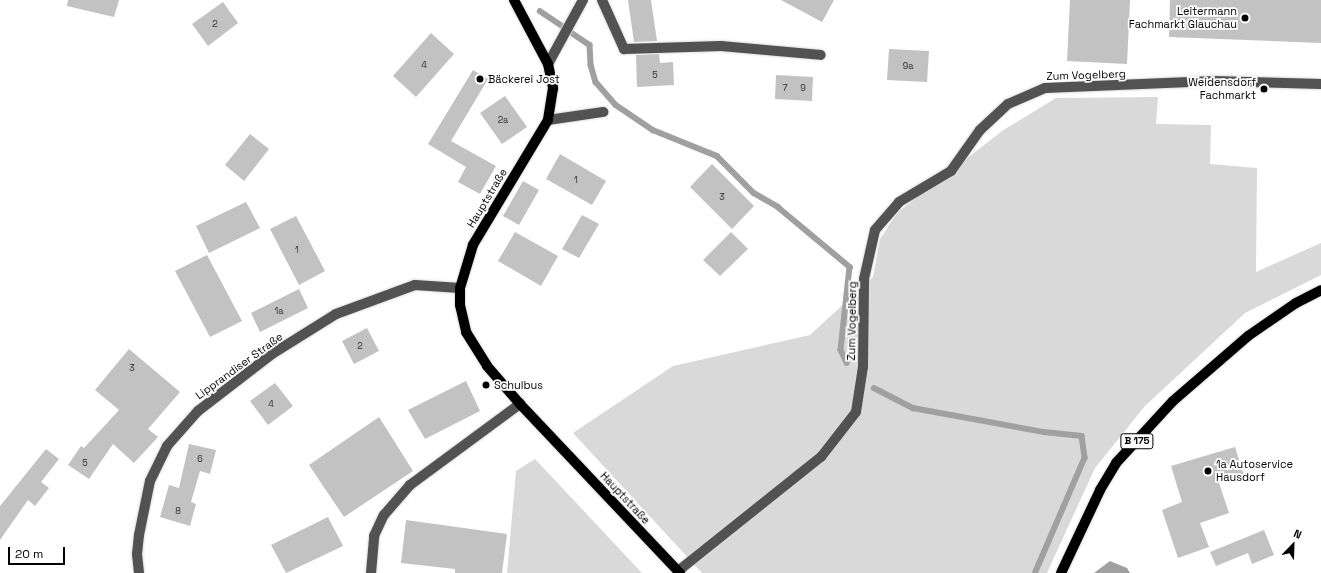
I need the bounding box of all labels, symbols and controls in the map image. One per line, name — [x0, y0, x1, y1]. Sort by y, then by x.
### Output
place label: Leitermann Fachmarkt Glauchau — [1129, 5, 1237, 31]
marker: Leitermann Fachmarkt Glauchau — [1240, 13, 1250, 23]
house number: 2 — [212, 19, 218, 29]
house number: 4 — [421, 60, 427, 70]
house number: 9a — [903, 61, 913, 71]
street label: Zum Vogelberg — [1046, 67, 1126, 83]
house number: 5 — [652, 70, 658, 80]
place label: Bäckerei Jost — [488, 72, 560, 86]
marker: Bäckerei Jost — [475, 74, 485, 84]
place label: Weidensdorf Fachmarkt — [1188, 76, 1256, 102]
house number: 7 — [782, 83, 788, 93]
house number: 9 — [800, 83, 806, 93]
marker: Weidensdorf Fachmarkt — [1259, 84, 1269, 94]
house number: 2a — [498, 115, 508, 125]
street label: Hauptstraße — [464, 166, 510, 230]
house number: 1 — [574, 175, 578, 185]
house number: 3 — [719, 192, 725, 202]
house number: 1 — [295, 245, 299, 255]
street label: Zum Vogelberg — [845, 281, 859, 361]
house number: 1a — [275, 306, 283, 316]
street label: Lipprandiser Straße — [193, 330, 285, 402]
house number: 2 — [357, 341, 363, 351]
house number: 3 — [129, 363, 135, 373]
place label: Schulbus — [494, 378, 543, 392]
marker: Schulbus — [481, 380, 491, 390]
house number: 4 — [268, 399, 274, 409]
road number: B 175 — [1120, 433, 1154, 449]
house number: 6 — [197, 454, 203, 464]
house number: 5 — [82, 458, 88, 468]
place label: 1a Autoservice Hausdorf — [1216, 458, 1293, 484]
marker: 1a Autoservice Hausdorf — [1203, 466, 1213, 476]
street label: Hauptstraße — [597, 469, 653, 527]
house number: 8 — [175, 506, 181, 516]
north arrow — [1273, 525, 1313, 565]
text: N — [1292, 526, 1304, 542]
scale bar — [10, 539, 67, 565]
text: 20 m — [15, 546, 43, 562]

